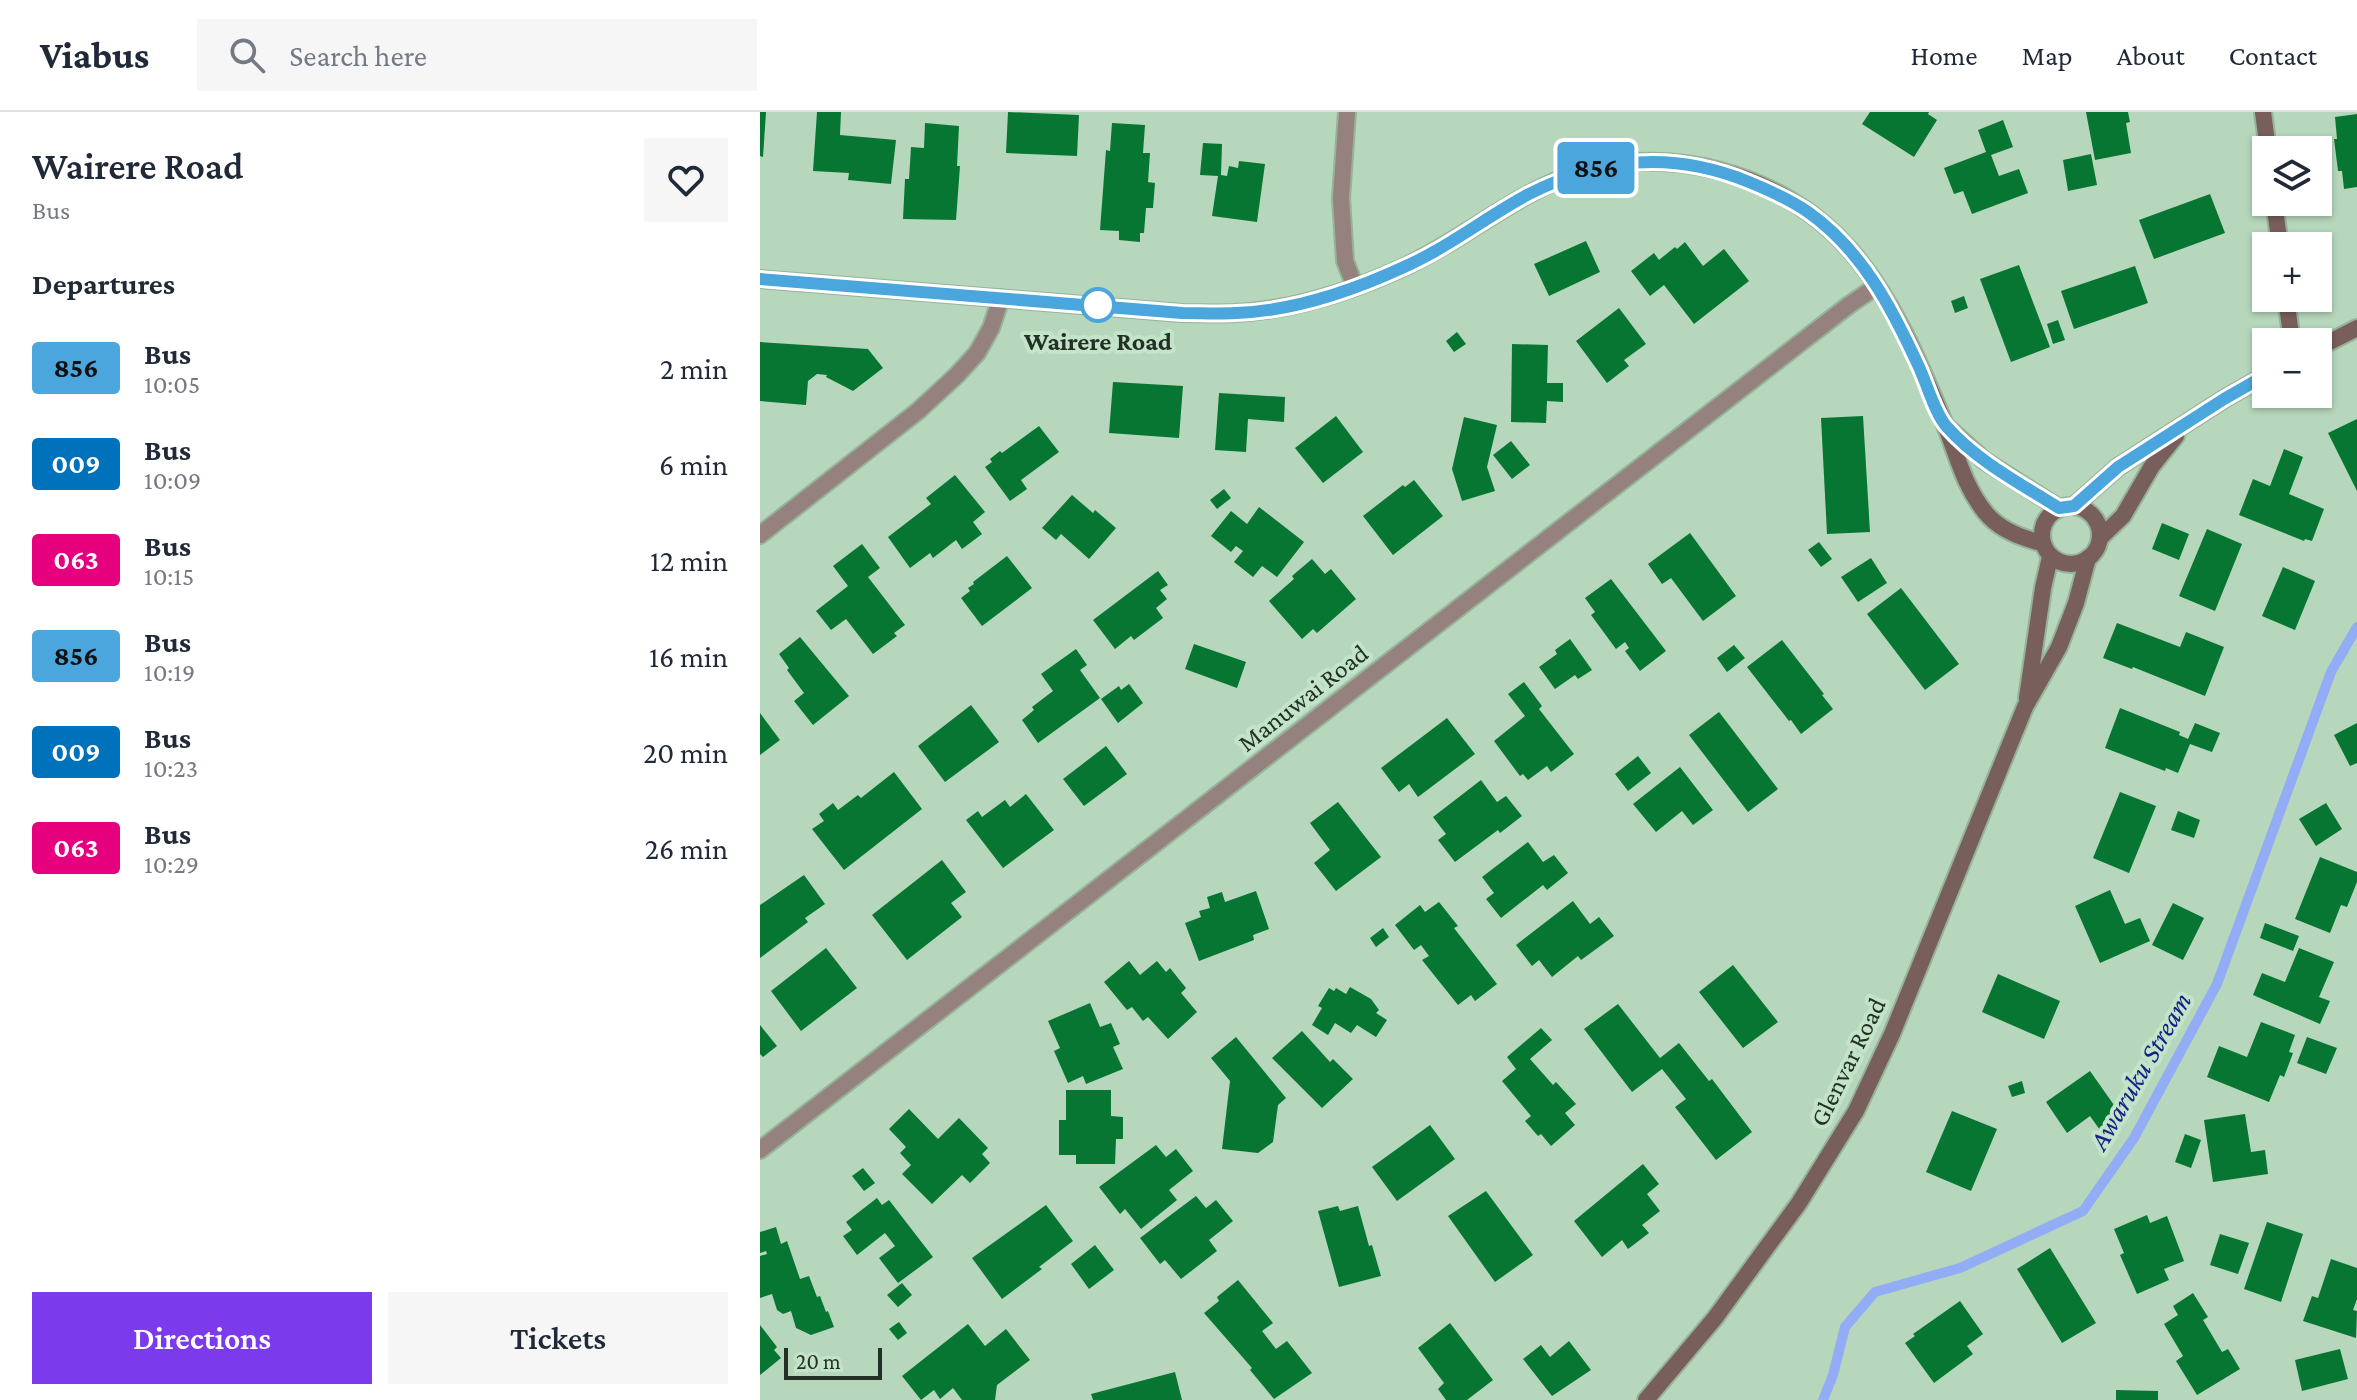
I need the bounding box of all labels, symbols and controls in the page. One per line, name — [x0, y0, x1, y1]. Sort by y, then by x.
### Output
search box — [197, 19, 757, 91]
icon: search — [225, 33, 269, 77]
text: Viabus — [40, 34, 149, 76]
text: Search here — [289, 39, 427, 72]
text: Home — [1911, 40, 1978, 71]
text: Map — [2022, 40, 2073, 71]
text: About — [2117, 40, 2185, 71]
text: Contact — [2229, 40, 2317, 71]
map controls — [2252, 136, 2332, 408]
button: layers — [2252, 136, 2332, 216]
button: heart — [644, 138, 728, 222]
line badge: 856 — [1550, 142, 1642, 194]
text: Wairere Road — [32, 145, 243, 187]
text: 856 — [1573, 152, 1619, 183]
text: Bus — [32, 196, 70, 225]
button: + — [2252, 232, 2332, 312]
text: Departures — [32, 267, 175, 300]
marker: Wairere Road — [1081, 288, 1115, 322]
place label: Wairere Road — [1023, 327, 1172, 356]
button: − — [2252, 328, 2332, 408]
text: Bus — [144, 337, 191, 370]
text: 856 — [53, 352, 99, 383]
text: 2 min — [660, 352, 728, 385]
text: 10:05 — [144, 370, 200, 399]
text: Bus — [144, 433, 191, 466]
text: 009 — [51, 448, 101, 479]
text: 6 min — [659, 448, 728, 481]
text: 10:09 — [144, 466, 201, 495]
text: Bus — [144, 529, 191, 562]
text: 063 — [53, 544, 99, 575]
text: 12 min — [650, 544, 728, 577]
text: 10:15 — [144, 562, 194, 591]
text: Bus — [144, 625, 191, 658]
street label: Manuwai Road — [1232, 638, 1374, 758]
text: 856 — [53, 640, 99, 671]
text: 16 min — [649, 640, 728, 673]
text: 10:19 — [144, 658, 195, 687]
text: Bus — [144, 721, 191, 754]
text: 009 — [51, 736, 101, 767]
text: 20 min — [643, 736, 728, 769]
text: 10:23 — [144, 754, 198, 783]
text: Bus — [144, 817, 191, 850]
text: 063 — [53, 832, 99, 863]
text: 26 min — [645, 832, 728, 865]
text: 10:29 — [144, 850, 199, 879]
water label: Awaruku Stream — [2081, 987, 2198, 1157]
street label: Glenvar Road — [1804, 993, 1892, 1131]
button: Directions — [32, 1292, 372, 1384]
button: Tickets — [388, 1292, 728, 1384]
scale bar — [784, 1344, 882, 1380]
text: 20 m — [796, 1349, 841, 1374]

